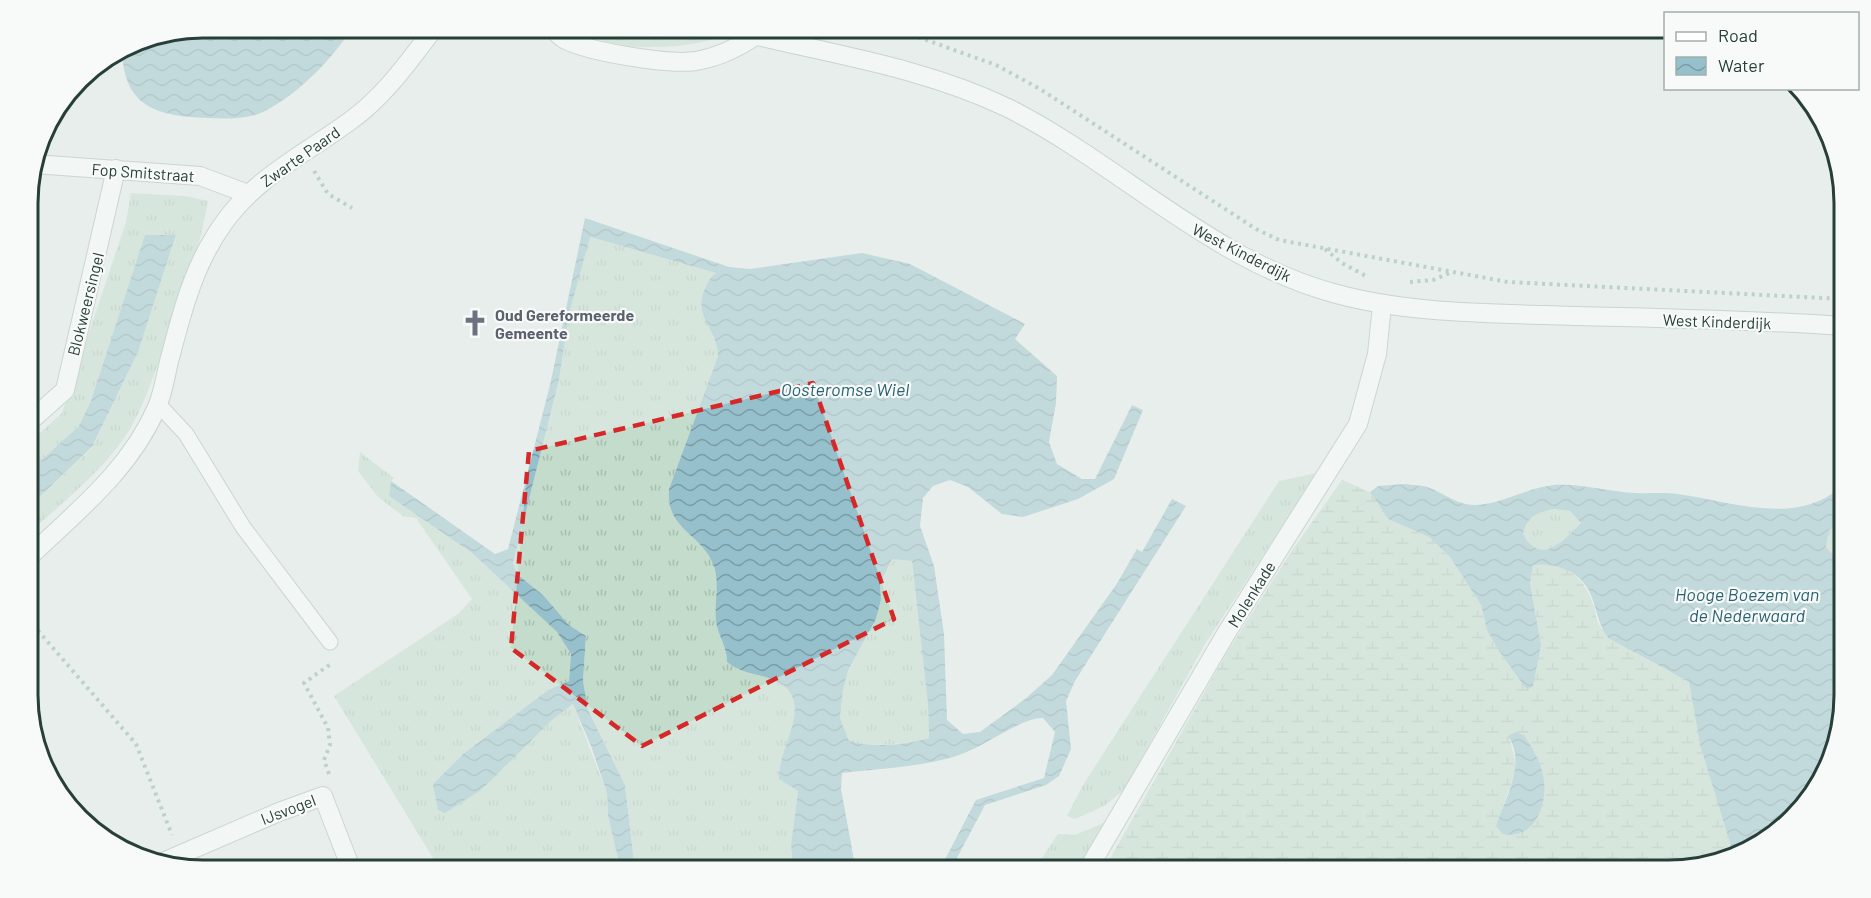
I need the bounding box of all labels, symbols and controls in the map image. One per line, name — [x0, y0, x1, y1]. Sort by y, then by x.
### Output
legend — [1664, 12, 1859, 90]
text: Road — [1718, 24, 1758, 46]
text: Water — [1718, 54, 1765, 76]
street label: Zwarte Paard — [257, 122, 343, 190]
street label: Fop Smitstraat — [91, 159, 195, 185]
street label: West Kinderdijk — [1189, 219, 1295, 285]
street label: Blokweersingel — [63, 250, 107, 358]
place label: Oud Gereformeerde Gemeente — [495, 305, 634, 342]
church icon: Oud Gereformeerde Gemeente — [460, 308, 490, 338]
street label: West Kinderdijk — [1662, 310, 1772, 332]
water label: Oosteromse Wiel — [781, 378, 909, 400]
street label: Molenkade — [1223, 557, 1279, 631]
water label: Hooge Boezem van de Nederwaard — [1675, 583, 1819, 626]
street label: IJsvogel — [258, 790, 318, 828]

